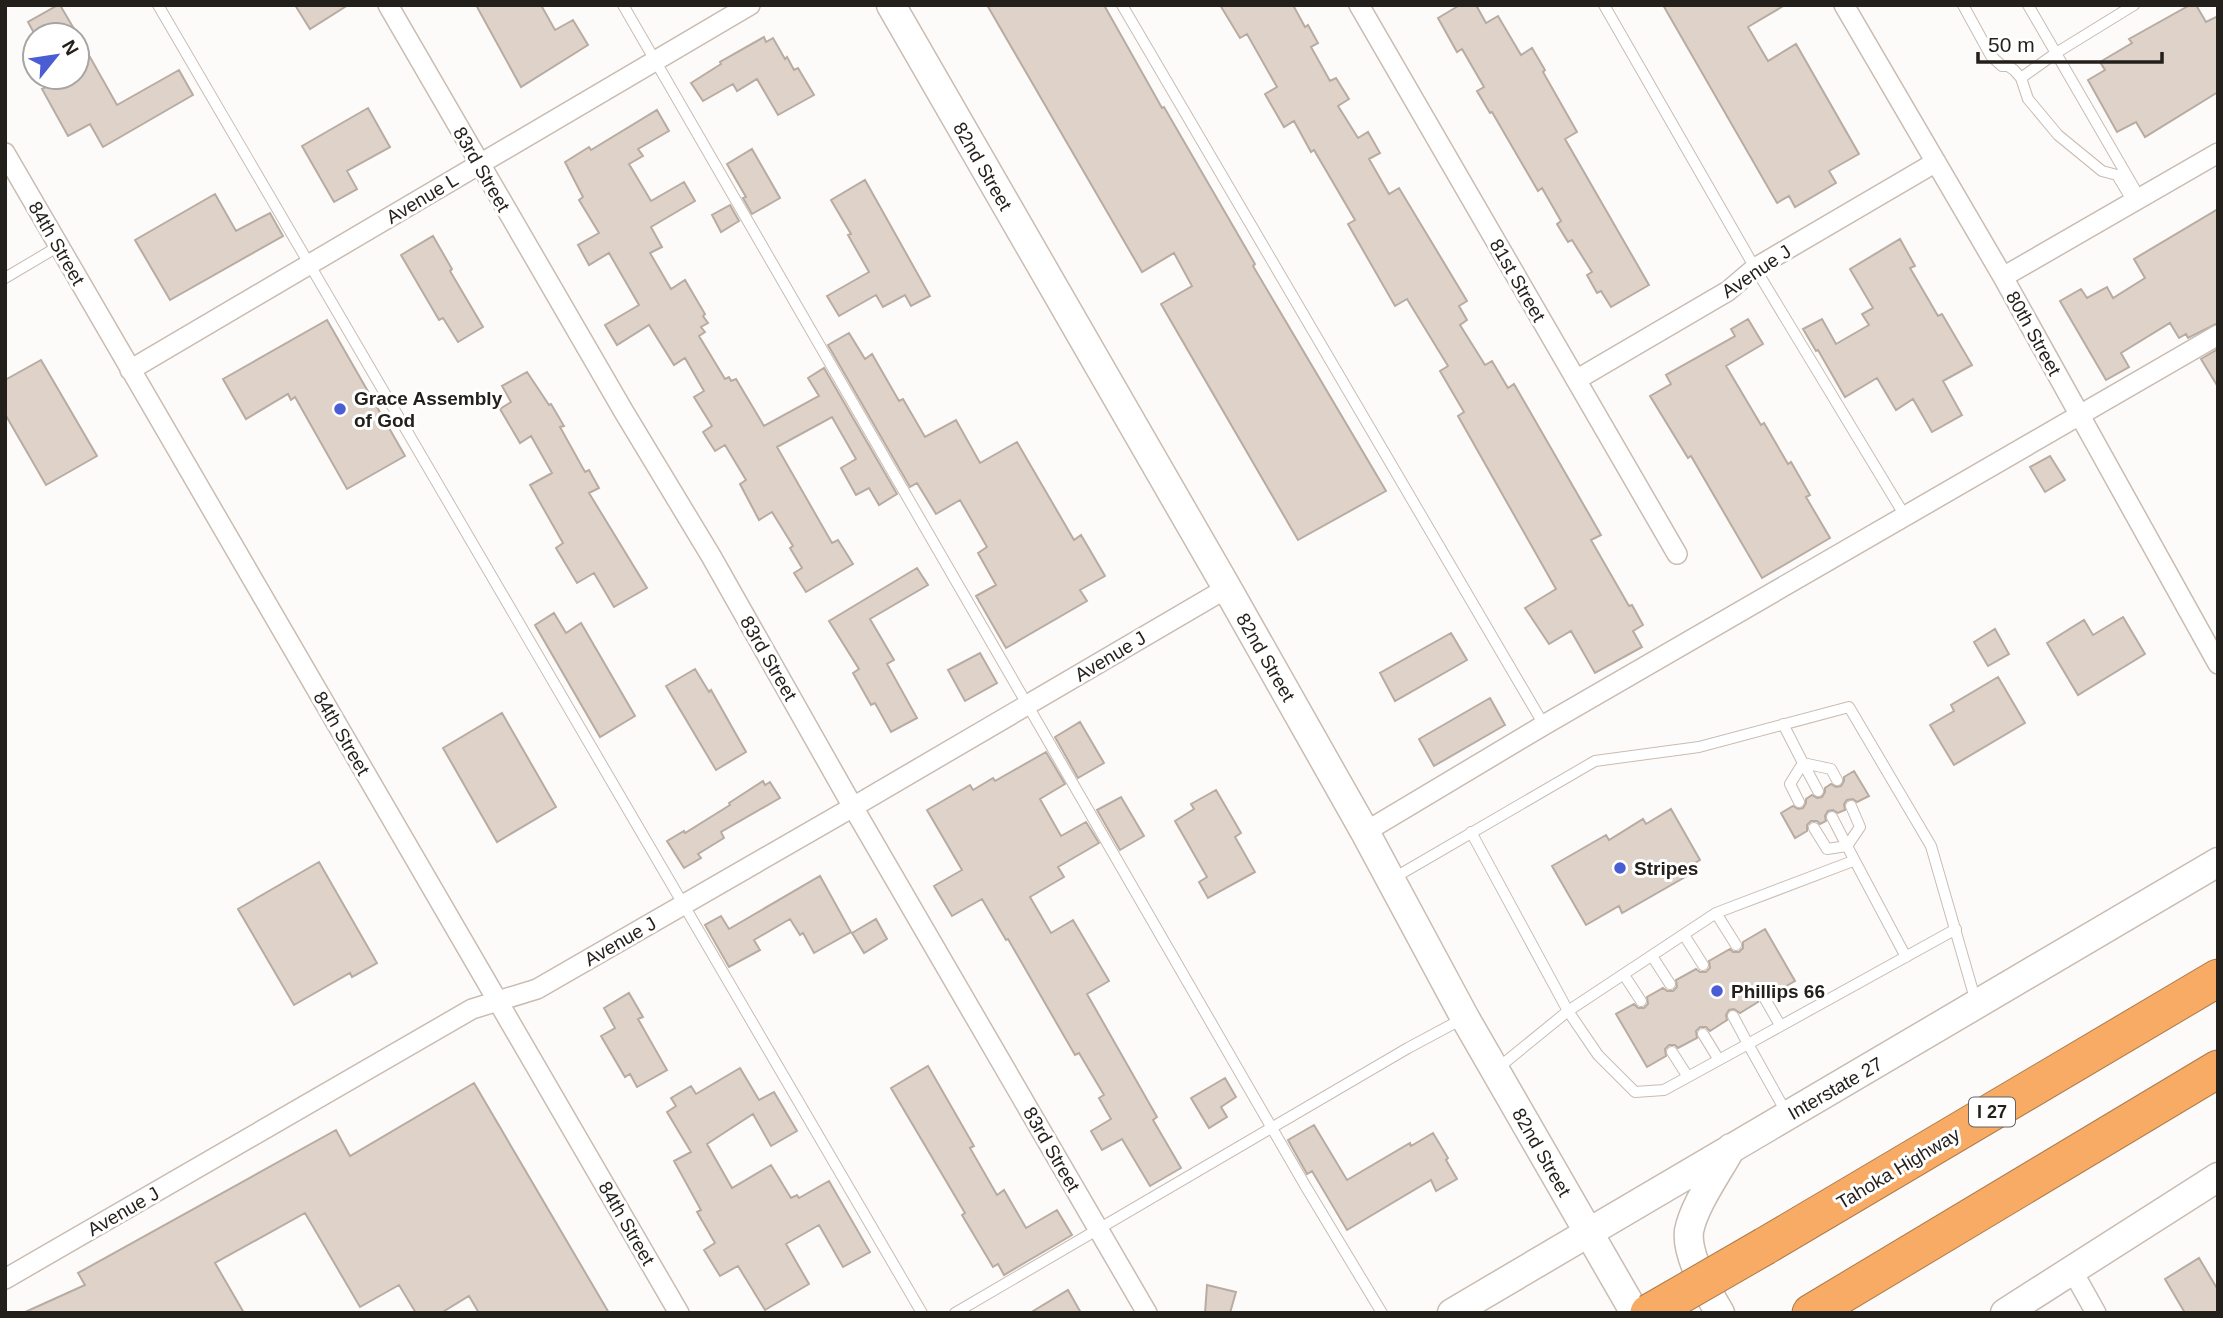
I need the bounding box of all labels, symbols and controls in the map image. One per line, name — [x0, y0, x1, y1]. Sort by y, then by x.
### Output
north arrow — [21, 21, 91, 91]
scale bar — [1978, 21, 2162, 65]
text: 50 m — [1988, 33, 2035, 56]
text: N — [58, 37, 83, 59]
street label: 82nd Street — [949, 118, 1017, 215]
street label: 83rd Street — [449, 123, 515, 216]
street label: Avenue L — [383, 169, 462, 228]
street label: 84th Street — [24, 198, 89, 289]
street label: 81st Street — [1486, 235, 1550, 326]
street label: Avenue J — [1718, 241, 1795, 302]
street label: 80th Street — [2002, 288, 2066, 380]
place label: Grace Assembly of God — [354, 388, 503, 431]
marker: Grace Assembly of God — [332, 401, 348, 417]
street label: 82nd Street — [1232, 609, 1300, 706]
street label: 83rd Street — [736, 612, 802, 705]
street label: Avenue J — [1071, 627, 1149, 686]
street label: 84th Street — [309, 688, 374, 779]
place label: Stripes — [1634, 858, 1698, 879]
marker: Stripes — [1612, 860, 1628, 876]
street label: Avenue J — [581, 913, 660, 970]
place label: Phillips 66 — [1731, 981, 1825, 1002]
marker: Phillips 66 — [1709, 983, 1725, 999]
street label: Interstate 27 — [1784, 1053, 1886, 1124]
road number: I 27 — [1969, 1098, 2015, 1126]
street label: 83rd Street — [1019, 1103, 1085, 1196]
street label: 82nd Street — [1508, 1104, 1576, 1201]
street label: Tahoka Highway — [1833, 1123, 1964, 1213]
street label: 84th Street — [594, 1178, 659, 1269]
street label: Avenue J — [84, 1183, 163, 1240]

